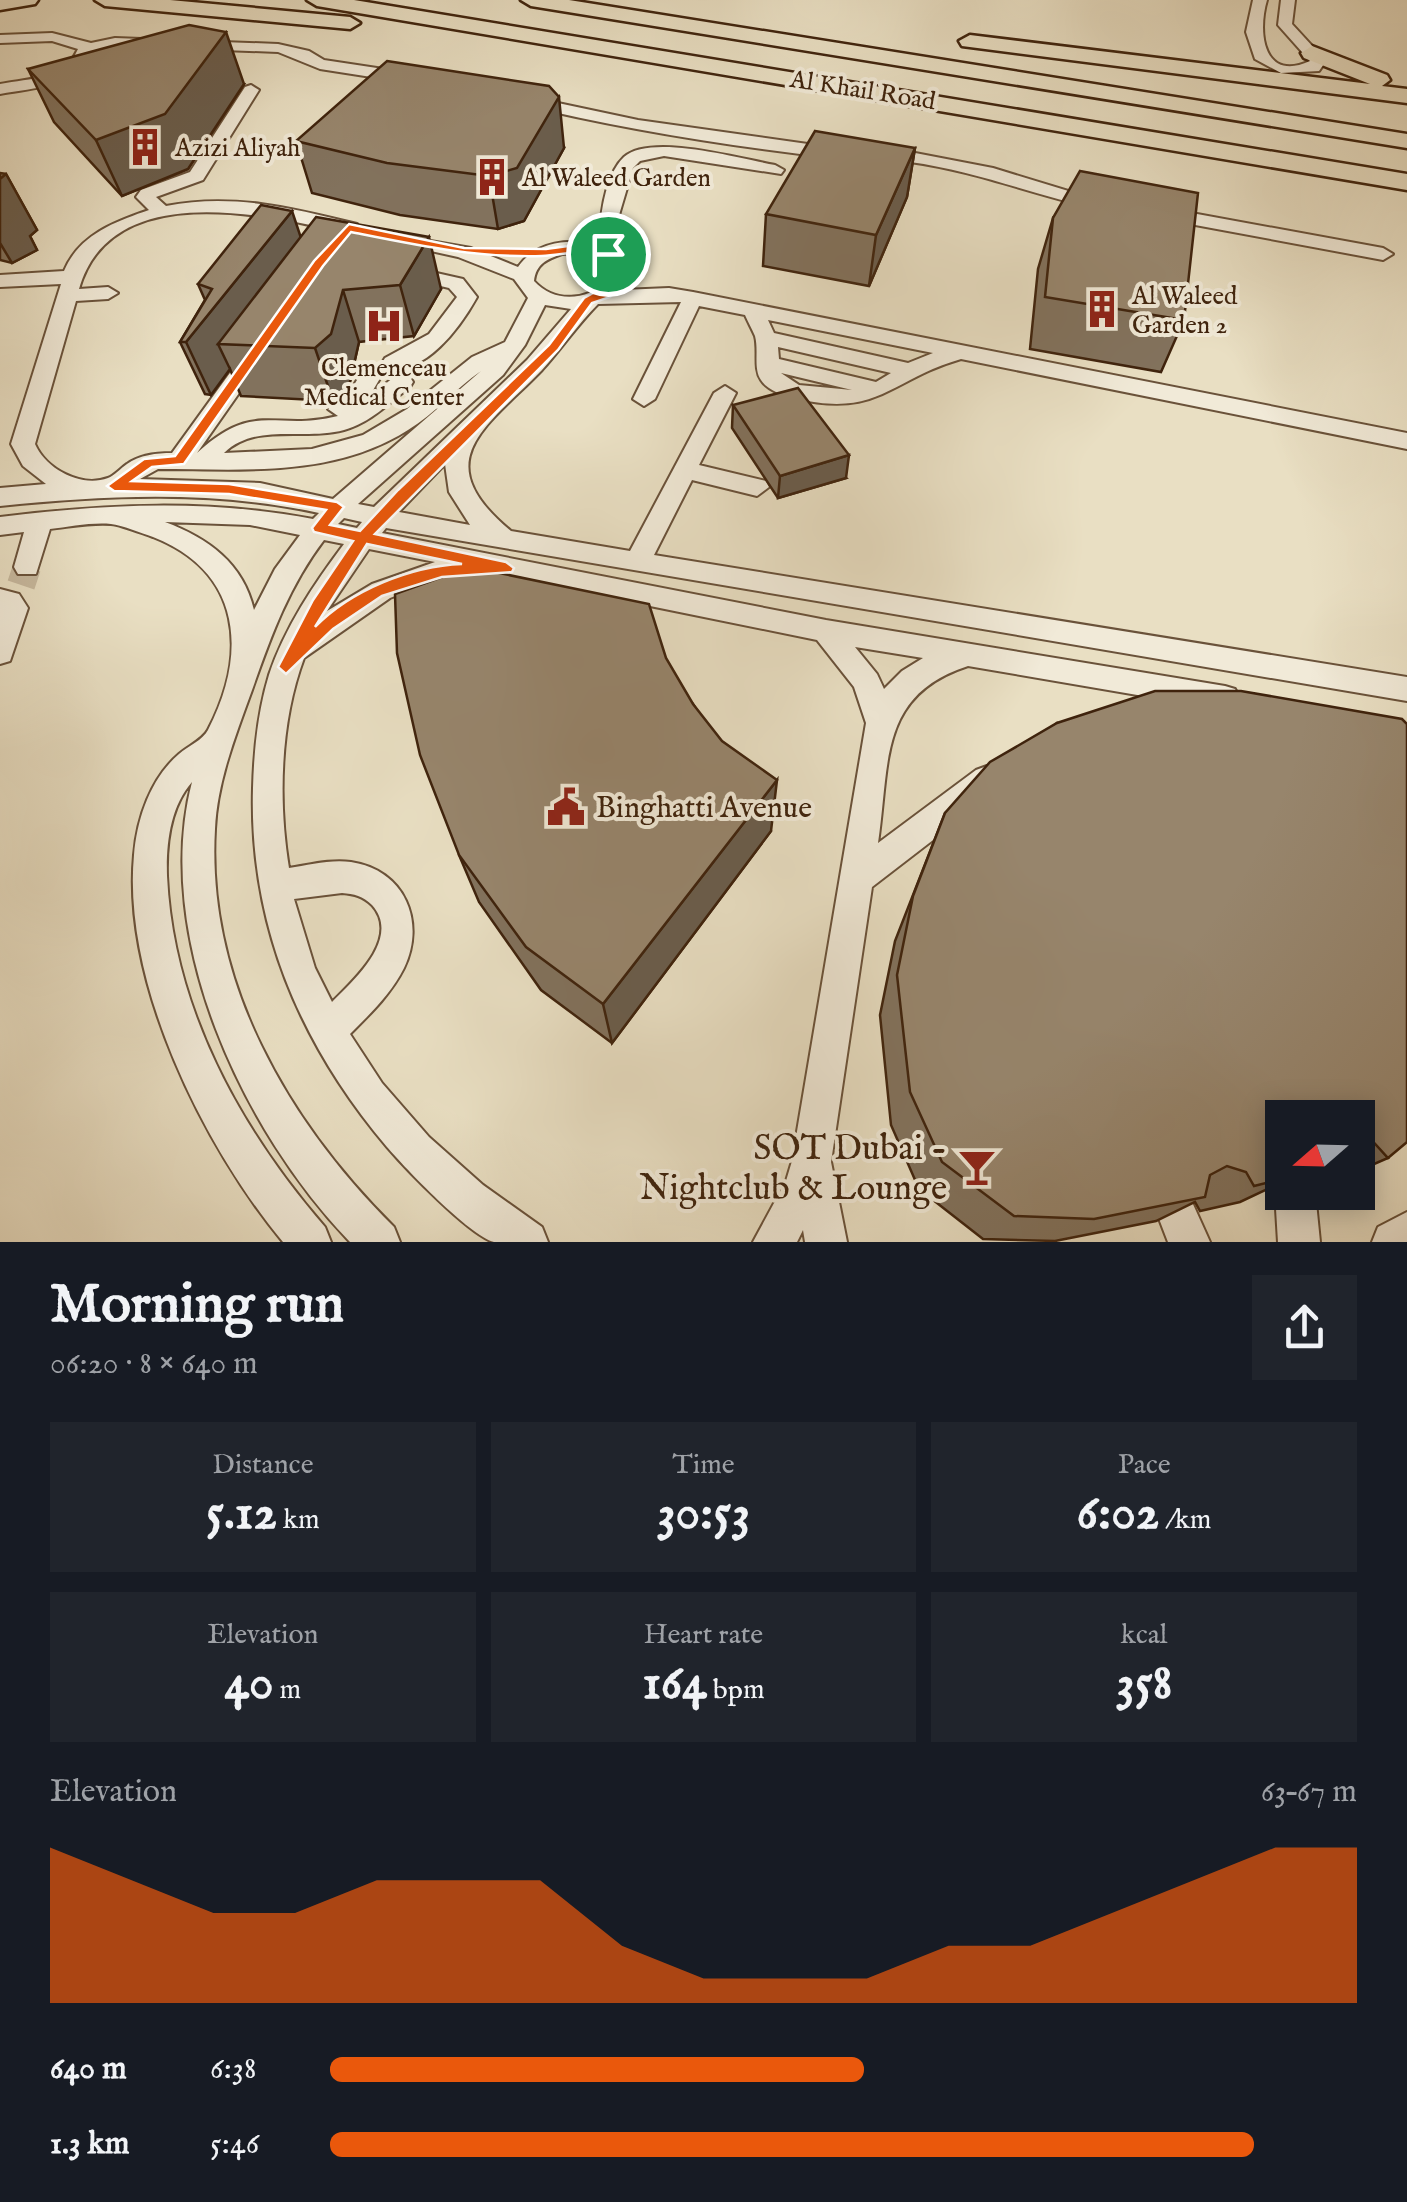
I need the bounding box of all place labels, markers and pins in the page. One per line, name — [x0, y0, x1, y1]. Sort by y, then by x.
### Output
building icon: Azizi Aliyah — [124, 126, 166, 168]
place label: Azizi Aliyah — [174, 133, 301, 165]
building icon: Al Waleed Garden — [471, 156, 513, 198]
place label: Al Waleed Garden — [521, 163, 711, 195]
pin — [566, 212, 651, 297]
place label: Al Waleed Garden 2 — [1131, 281, 1238, 342]
building icon: Al Waleed Garden 2 — [1081, 288, 1123, 330]
hospital icon: Clemenceau Medical Center — [363, 305, 405, 347]
place label: Clemenceau Medical Center — [304, 353, 464, 414]
public building icon: Binghatti Avenue — [545, 786, 587, 828]
place label: Binghatti Avenue — [596, 790, 812, 828]
place label: SOT Dubai - Nightclub & Lounge — [639, 1127, 947, 1212]
bar icon: SOT Dubai - Nightclub & Lounge — [956, 1146, 998, 1188]

